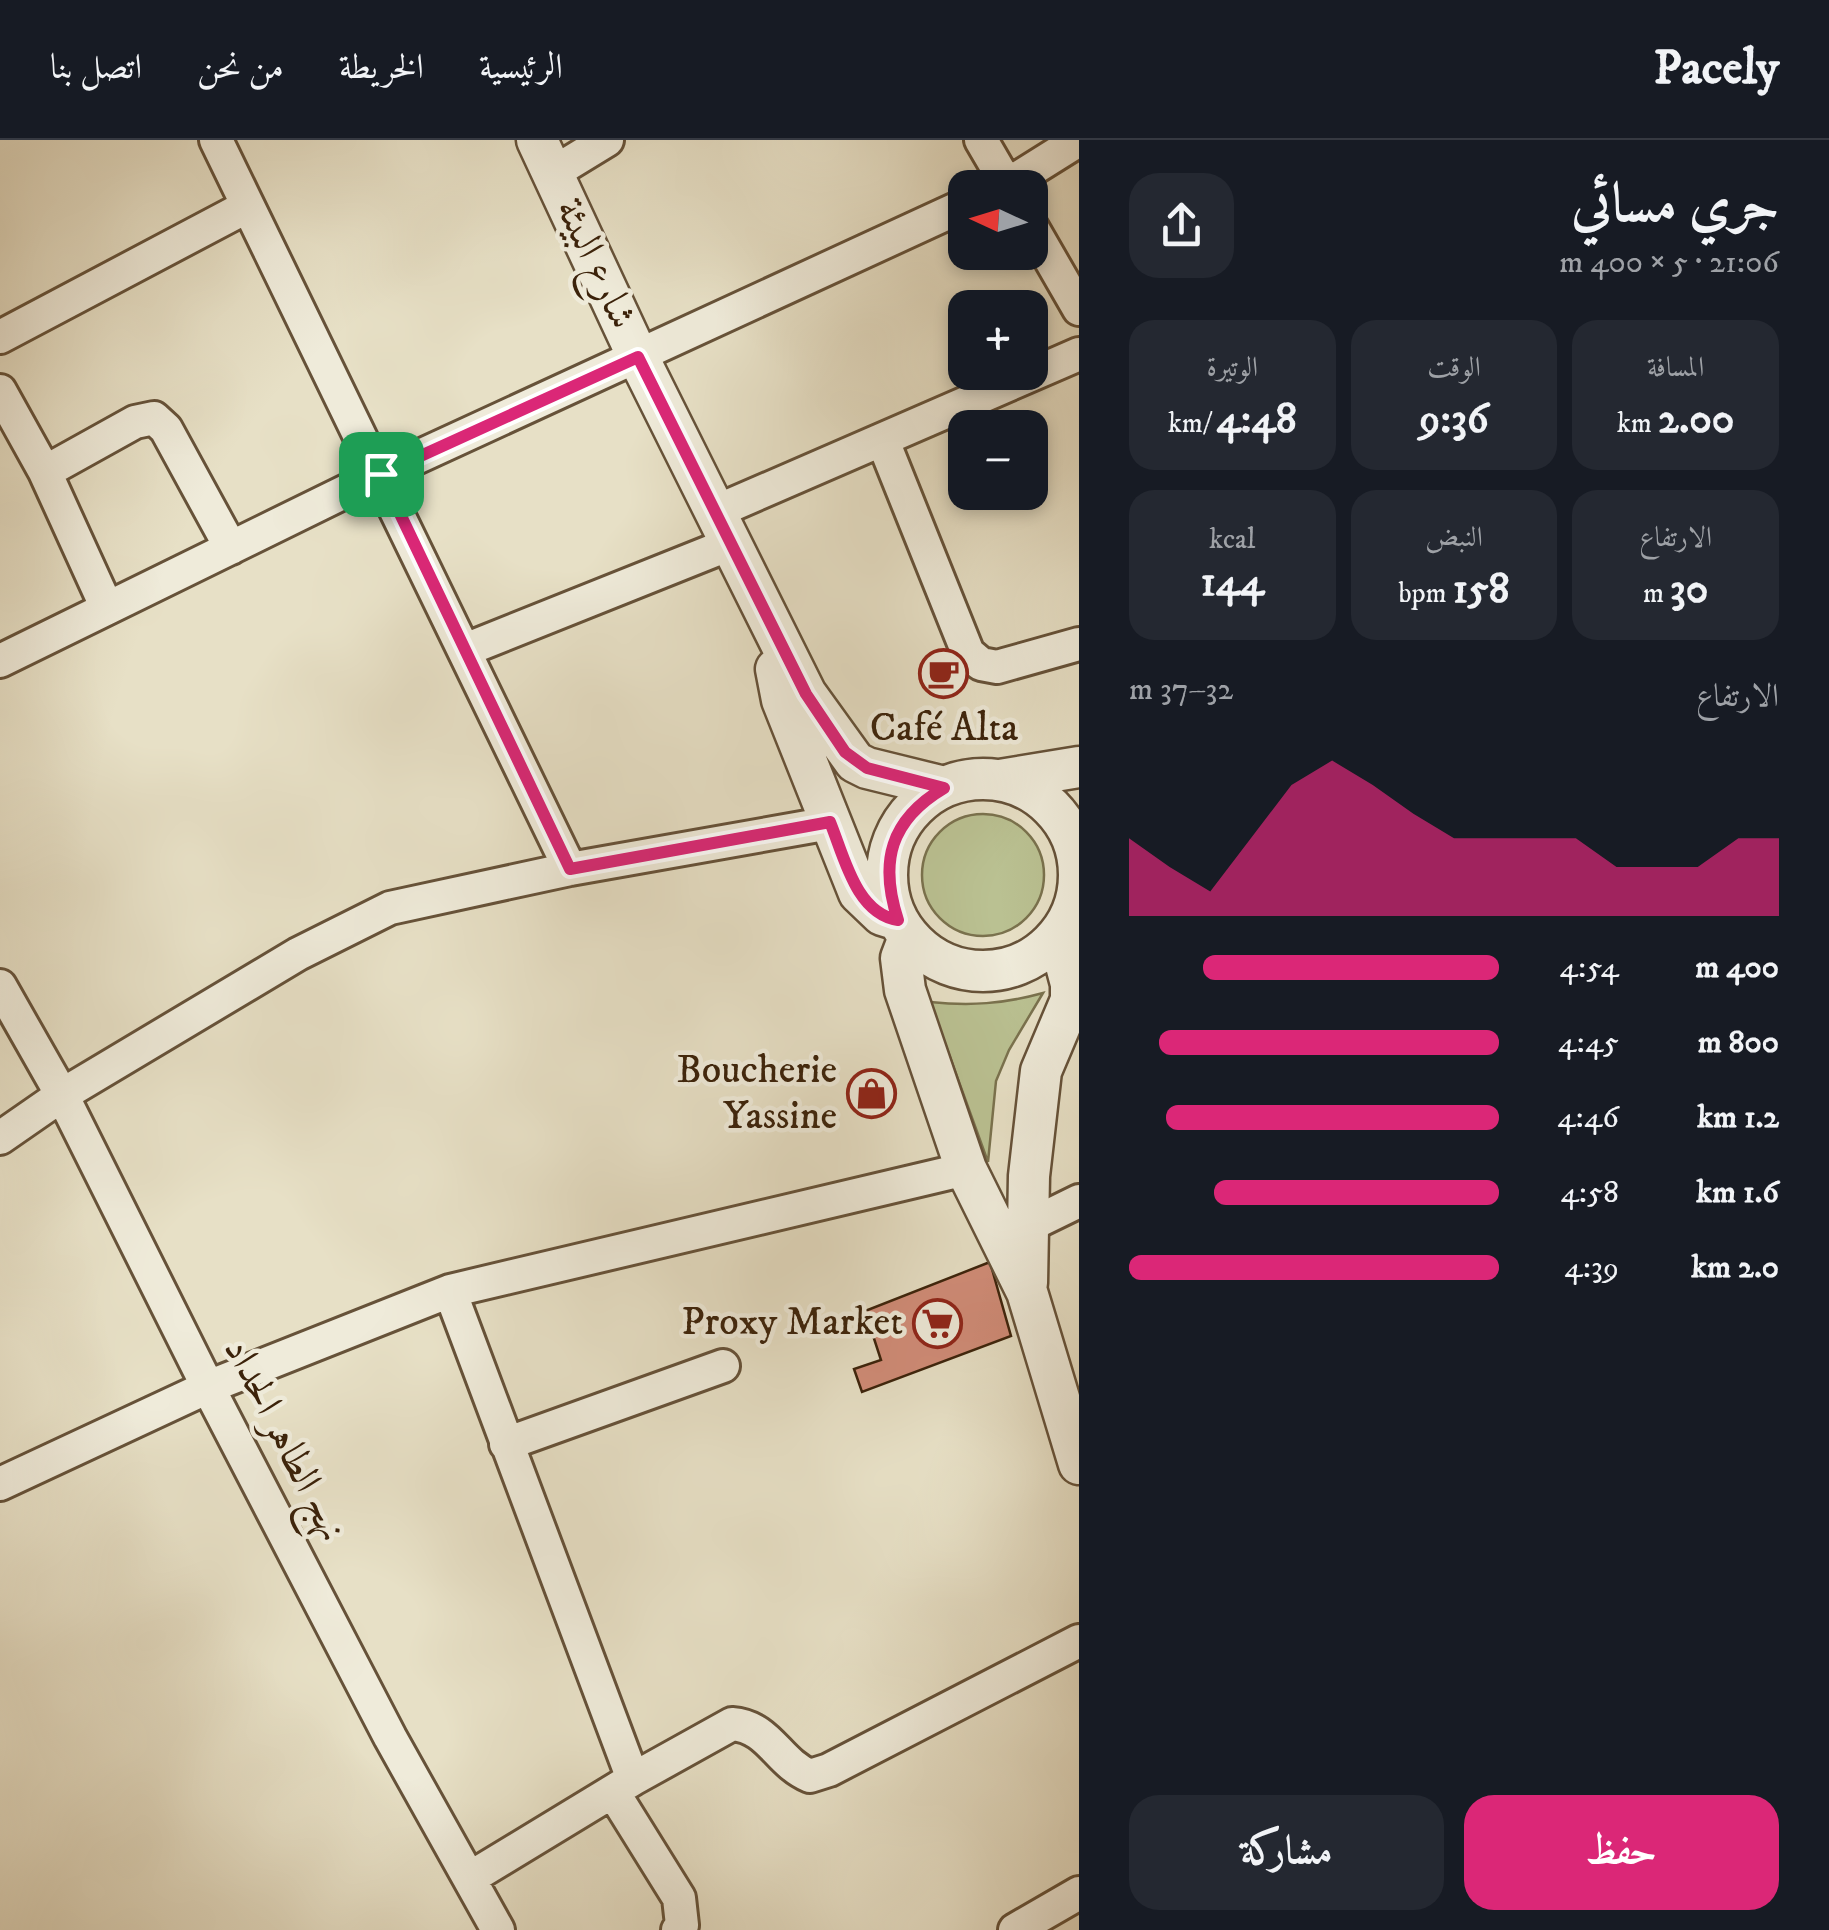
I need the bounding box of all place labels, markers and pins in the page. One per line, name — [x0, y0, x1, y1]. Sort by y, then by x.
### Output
pin — [339, 432, 424, 517]
cafe icon: Café Alta — [918, 648, 970, 700]
place label: Café Alta — [870, 704, 1018, 754]
place label: Boucherie Yassine — [677, 1046, 837, 1142]
shop icon: Boucherie Yassine — [846, 1068, 898, 1120]
supermarket icon: Proxy Market — [912, 1297, 964, 1349]
place label: Proxy Market — [681, 1298, 903, 1348]

